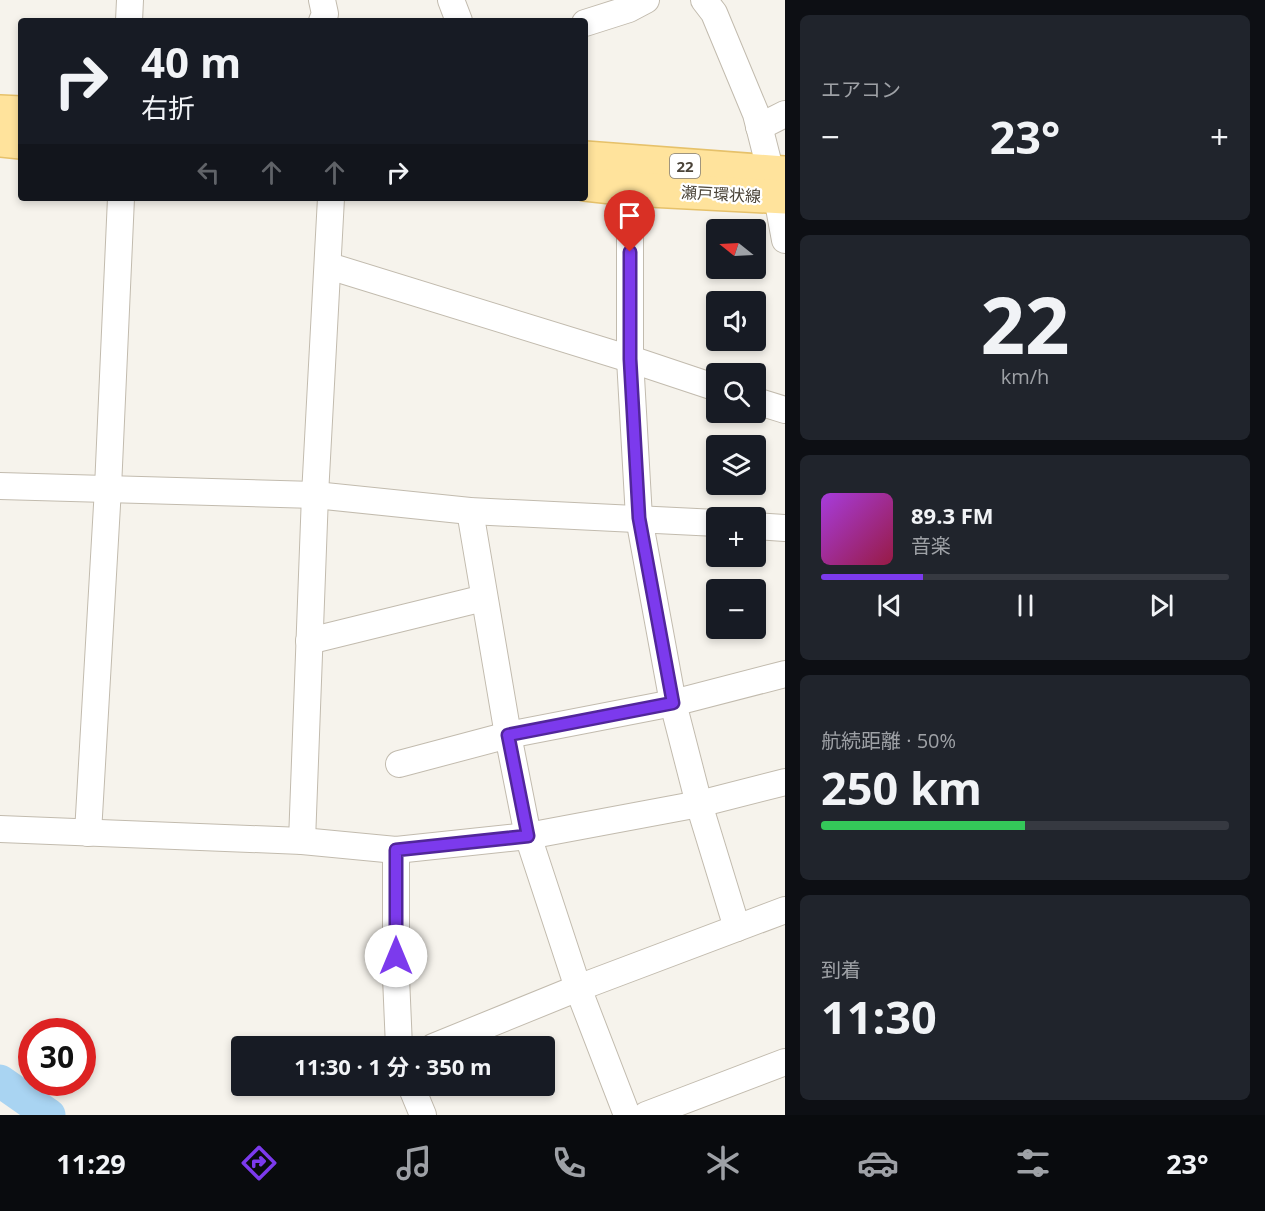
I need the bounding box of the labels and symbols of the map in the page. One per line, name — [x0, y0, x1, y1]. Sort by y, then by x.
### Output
road number: 22 — [670, 154, 700, 178]
street label: 瀬戸環状線 — [680, 181, 762, 207]
pin — [604, 190, 655, 252]
north arrow — [706, 219, 766, 279]
position arrow — [364, 924, 428, 988]
speed limit sign: 30 — [18, 1018, 96, 1096]

